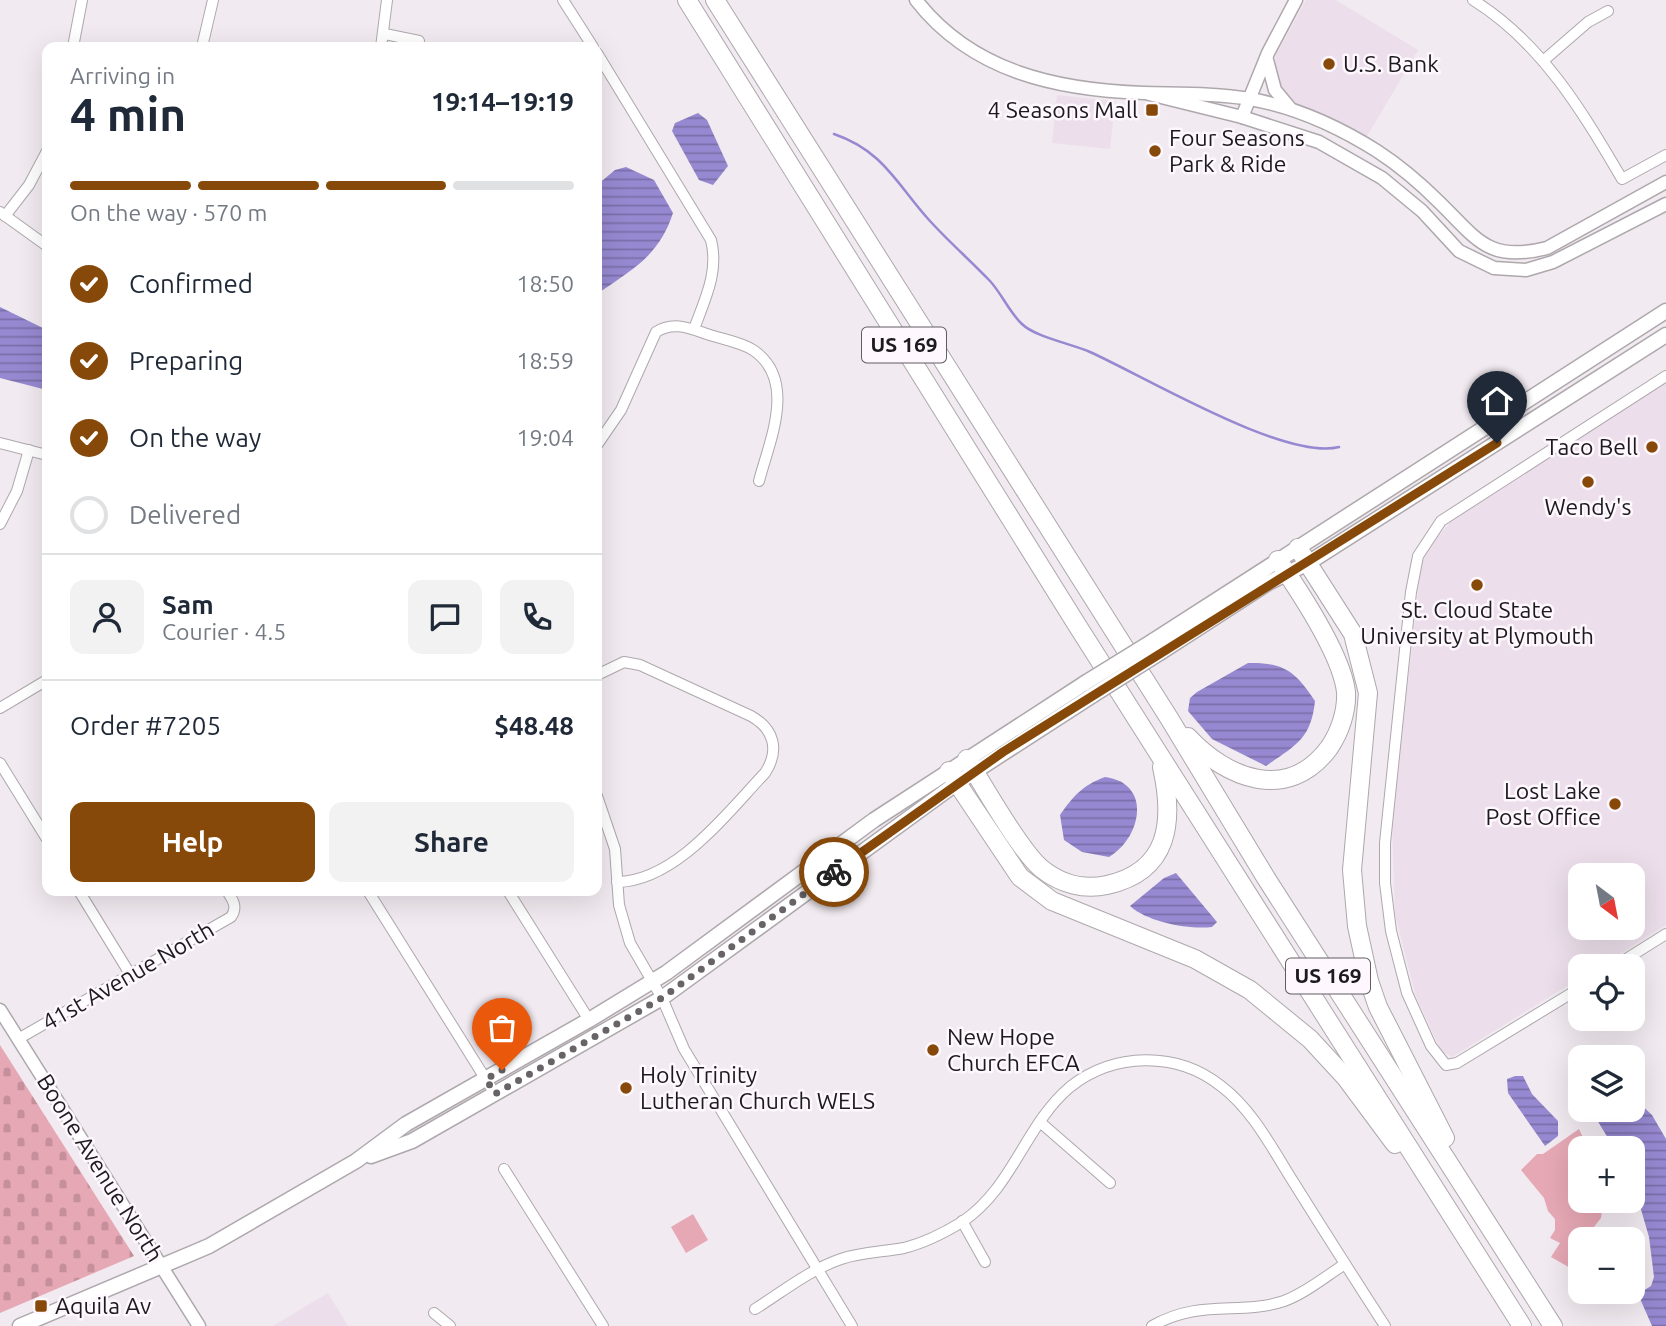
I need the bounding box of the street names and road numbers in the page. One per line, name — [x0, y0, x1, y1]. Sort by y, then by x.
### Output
road number: US 169 — [862, 328, 946, 362]
street label: 41st Avenue North — [38, 916, 218, 1035]
road number: US 169 — [1286, 958, 1370, 993]
street label: Boone Avenue North — [33, 1069, 168, 1266]

